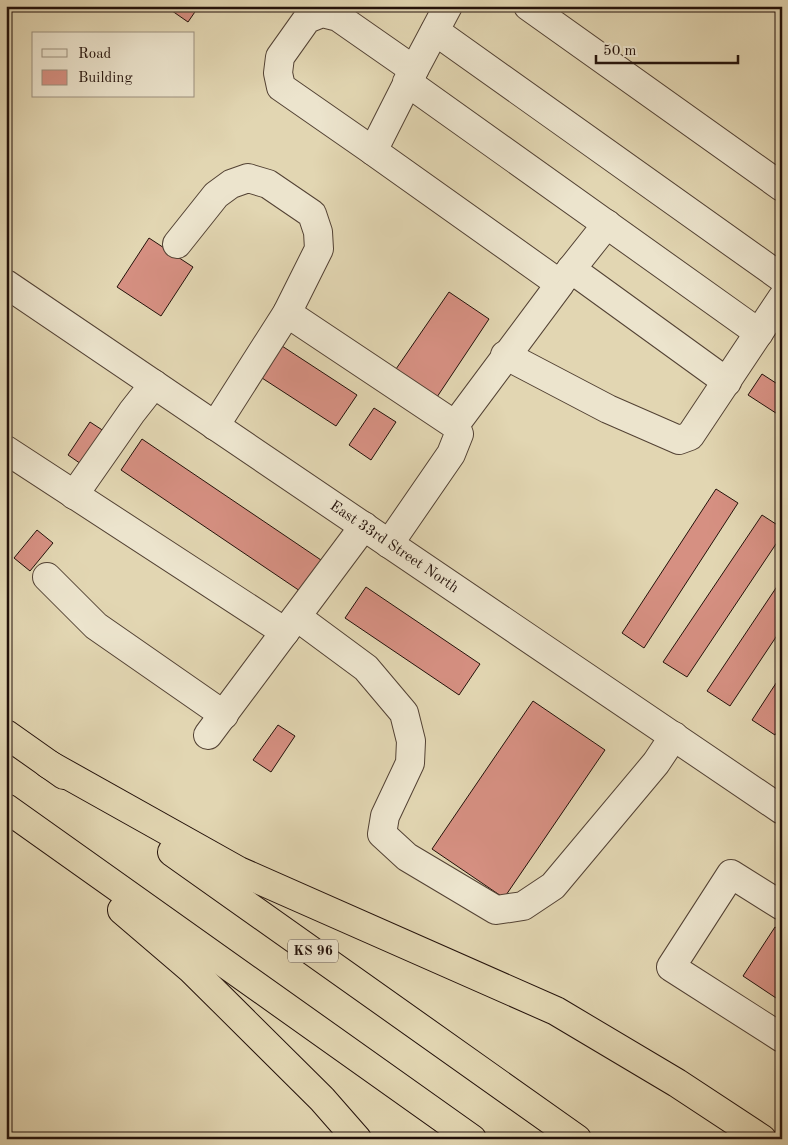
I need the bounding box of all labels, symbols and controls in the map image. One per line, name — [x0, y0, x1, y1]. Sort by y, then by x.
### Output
legend — [32, 32, 195, 98]
scale bar — [596, 32, 738, 64]
text: 50 m — [603, 44, 637, 59]
text: Road — [78, 47, 112, 62]
text: Building — [78, 71, 133, 86]
street label: East 33rd Street North — [327, 498, 461, 596]
road number: KS 96 — [288, 939, 338, 962]

